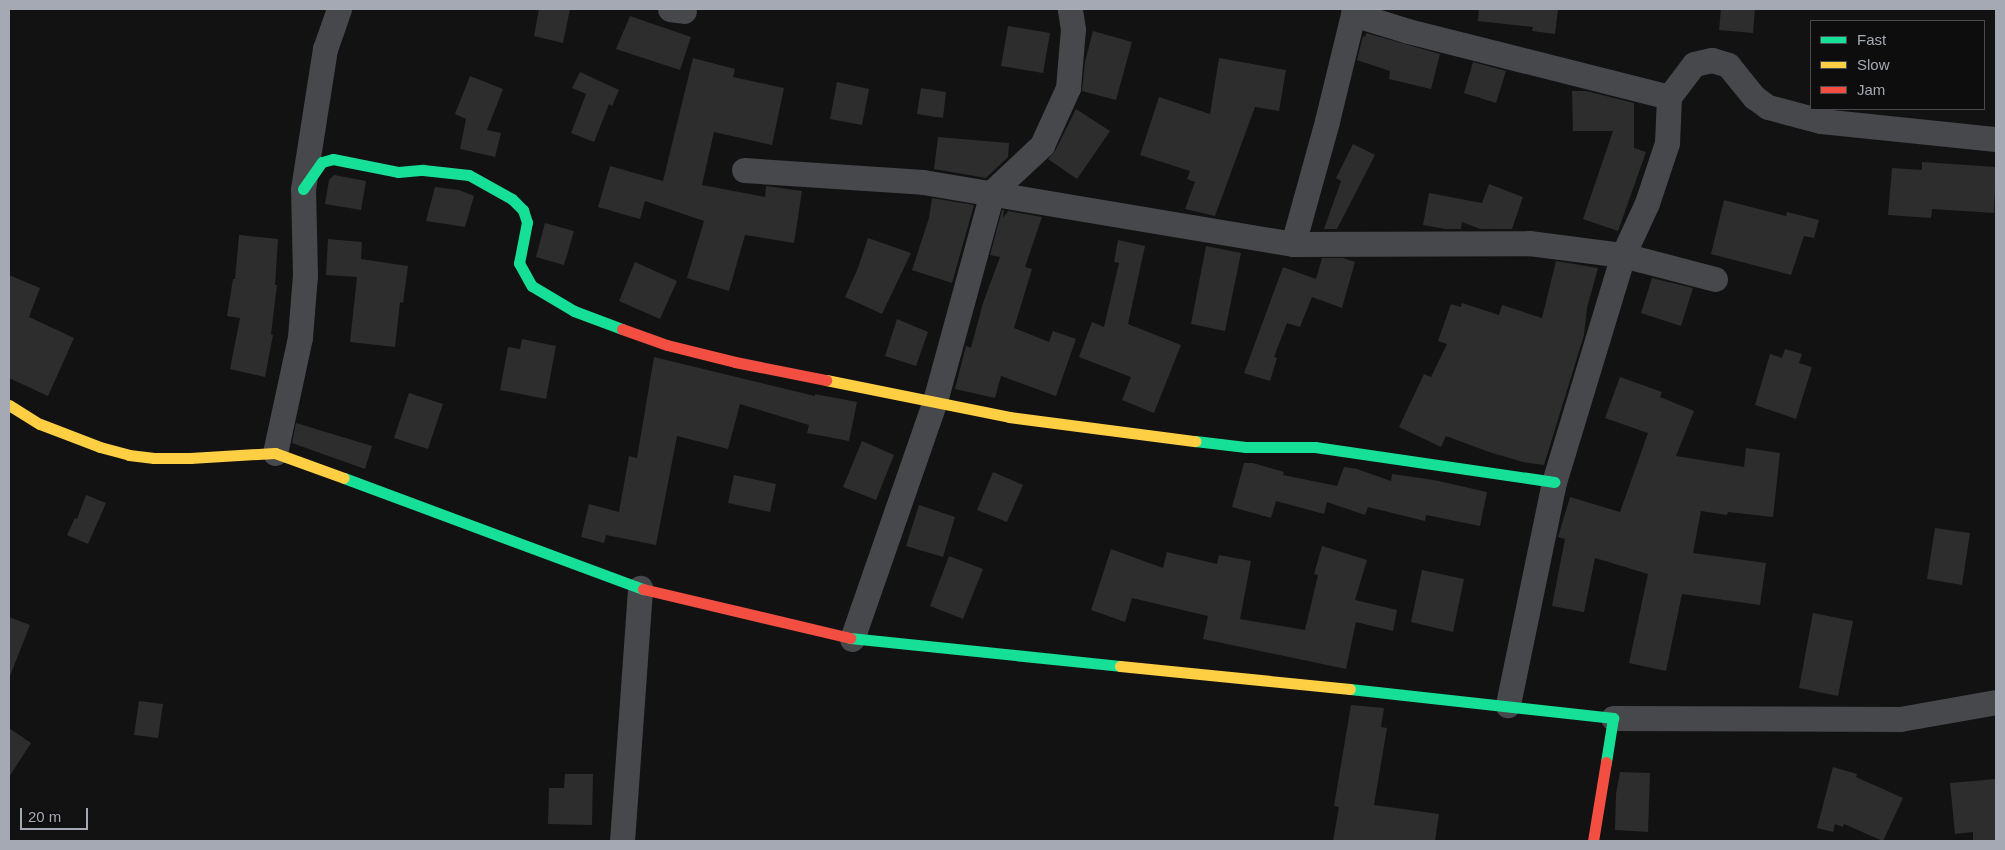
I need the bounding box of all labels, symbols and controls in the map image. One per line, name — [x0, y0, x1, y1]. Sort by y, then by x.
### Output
legend — [1810, 20, 1985, 110]
text: Fast — [1857, 31, 1886, 48]
text: Slow — [1857, 56, 1890, 73]
text: Jam — [1857, 81, 1885, 98]
scale bar — [22, 798, 90, 830]
text: 20 m — [28, 808, 61, 825]

